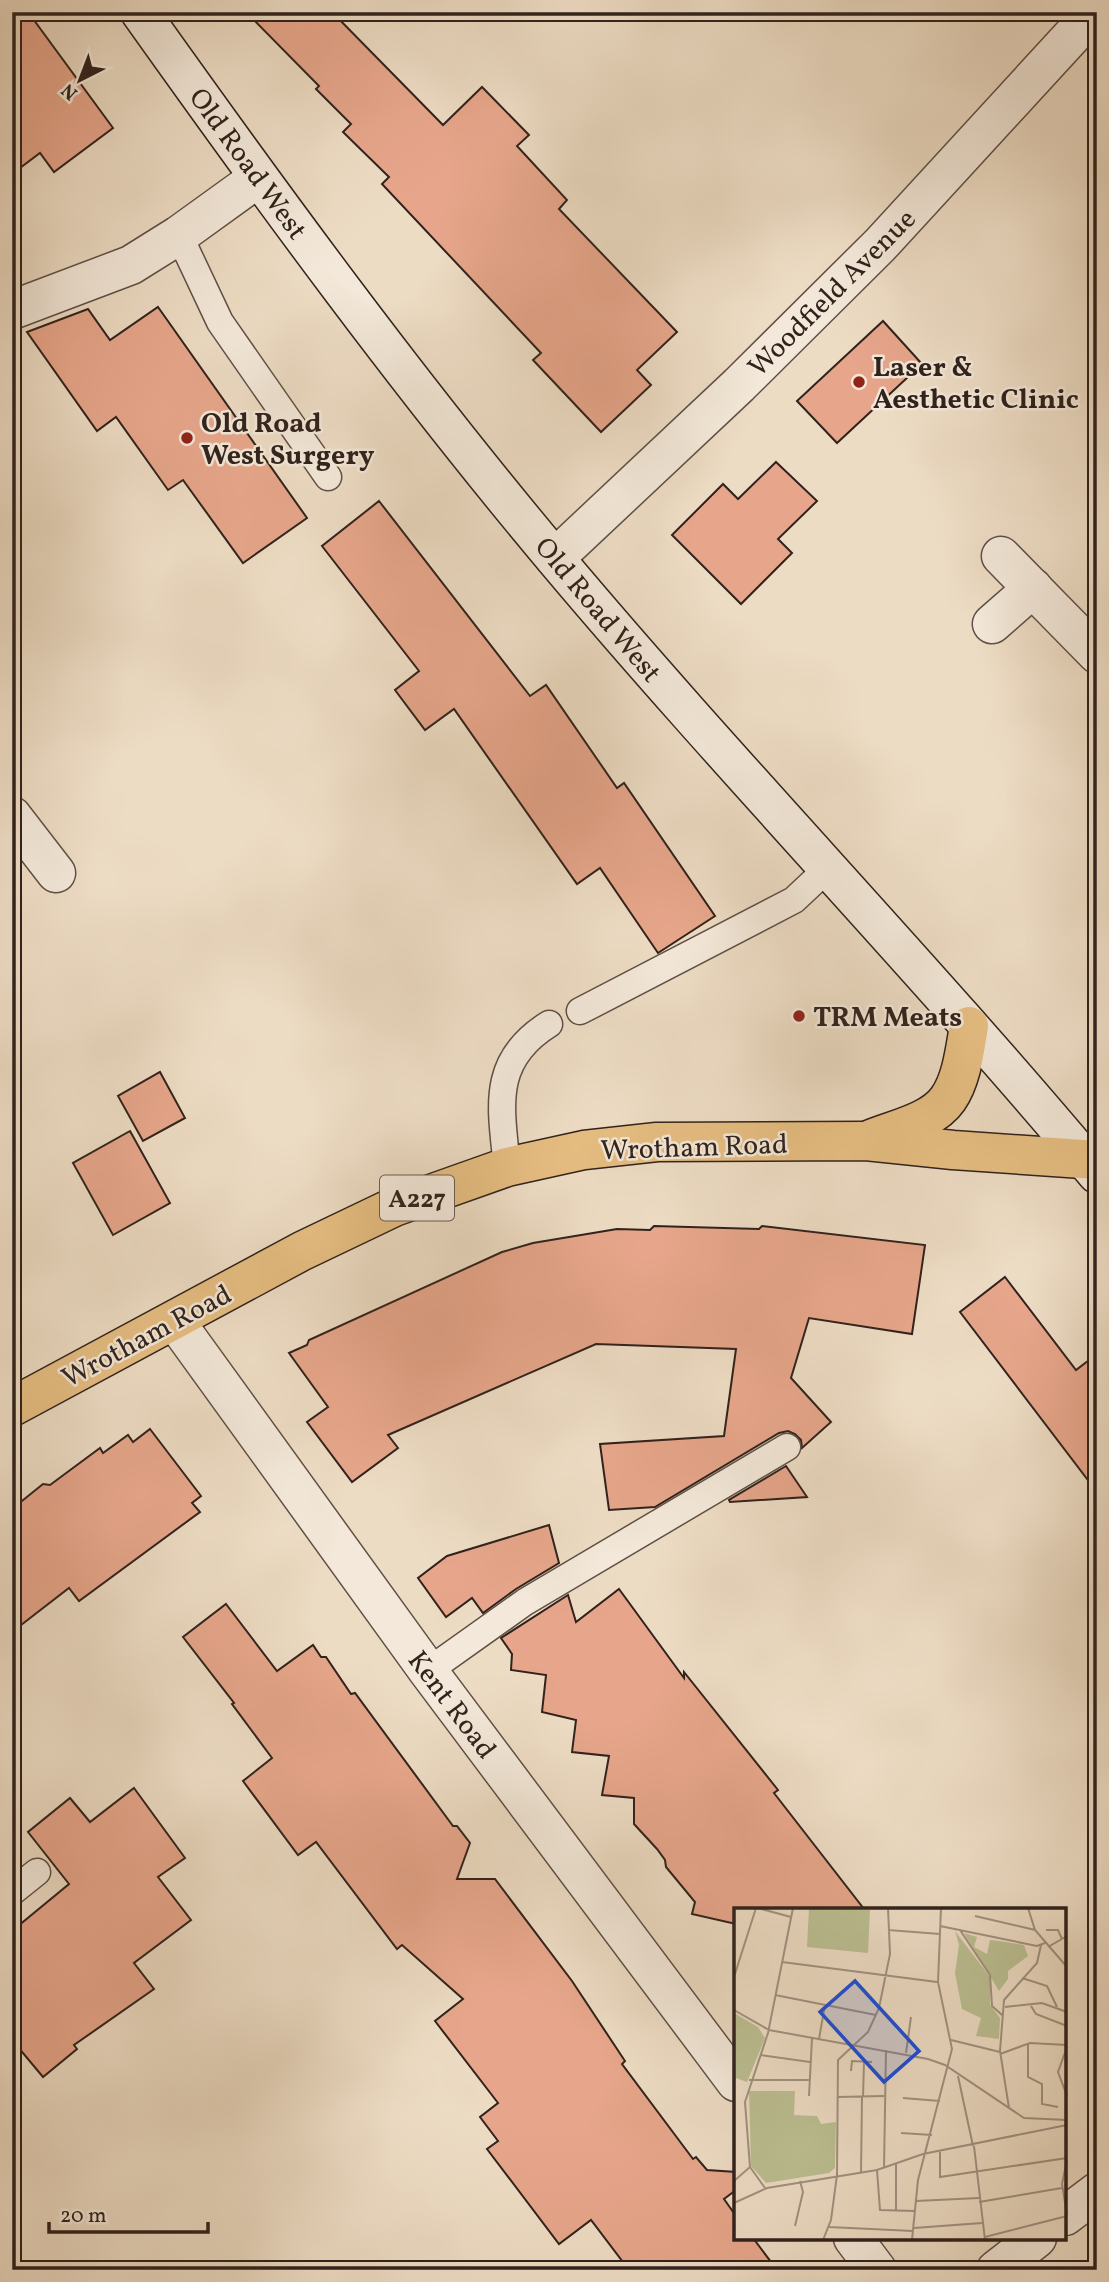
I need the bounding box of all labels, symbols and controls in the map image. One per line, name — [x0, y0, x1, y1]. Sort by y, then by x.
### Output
north arrow — [46, 46, 116, 116]
text: N — [56, 77, 84, 105]
street label: Old Road West — [179, 81, 315, 248]
street label: Woodfield Avenue — [740, 201, 926, 387]
place label: Laser & Aesthetic Clinic — [873, 349, 1079, 420]
marker: Laser & Aesthetic Clinic — [851, 374, 867, 390]
place label: Old Road West Surgery — [201, 405, 375, 476]
marker: Old Road West Surgery — [179, 430, 195, 446]
street label: Old Road West — [525, 529, 670, 692]
place label: TRM Meats — [813, 999, 962, 1038]
marker: TRM Meats — [791, 1008, 807, 1024]
street label: Wrotham Road — [600, 1126, 788, 1171]
road number: A227 — [380, 1176, 454, 1220]
street label: Wrotham Road — [55, 1276, 239, 1398]
street label: Kent Road — [397, 1643, 505, 1768]
inset map — [734, 1908, 1067, 2240]
scale bar — [49, 2191, 208, 2235]
text: 20 m — [60, 2202, 106, 2231]

